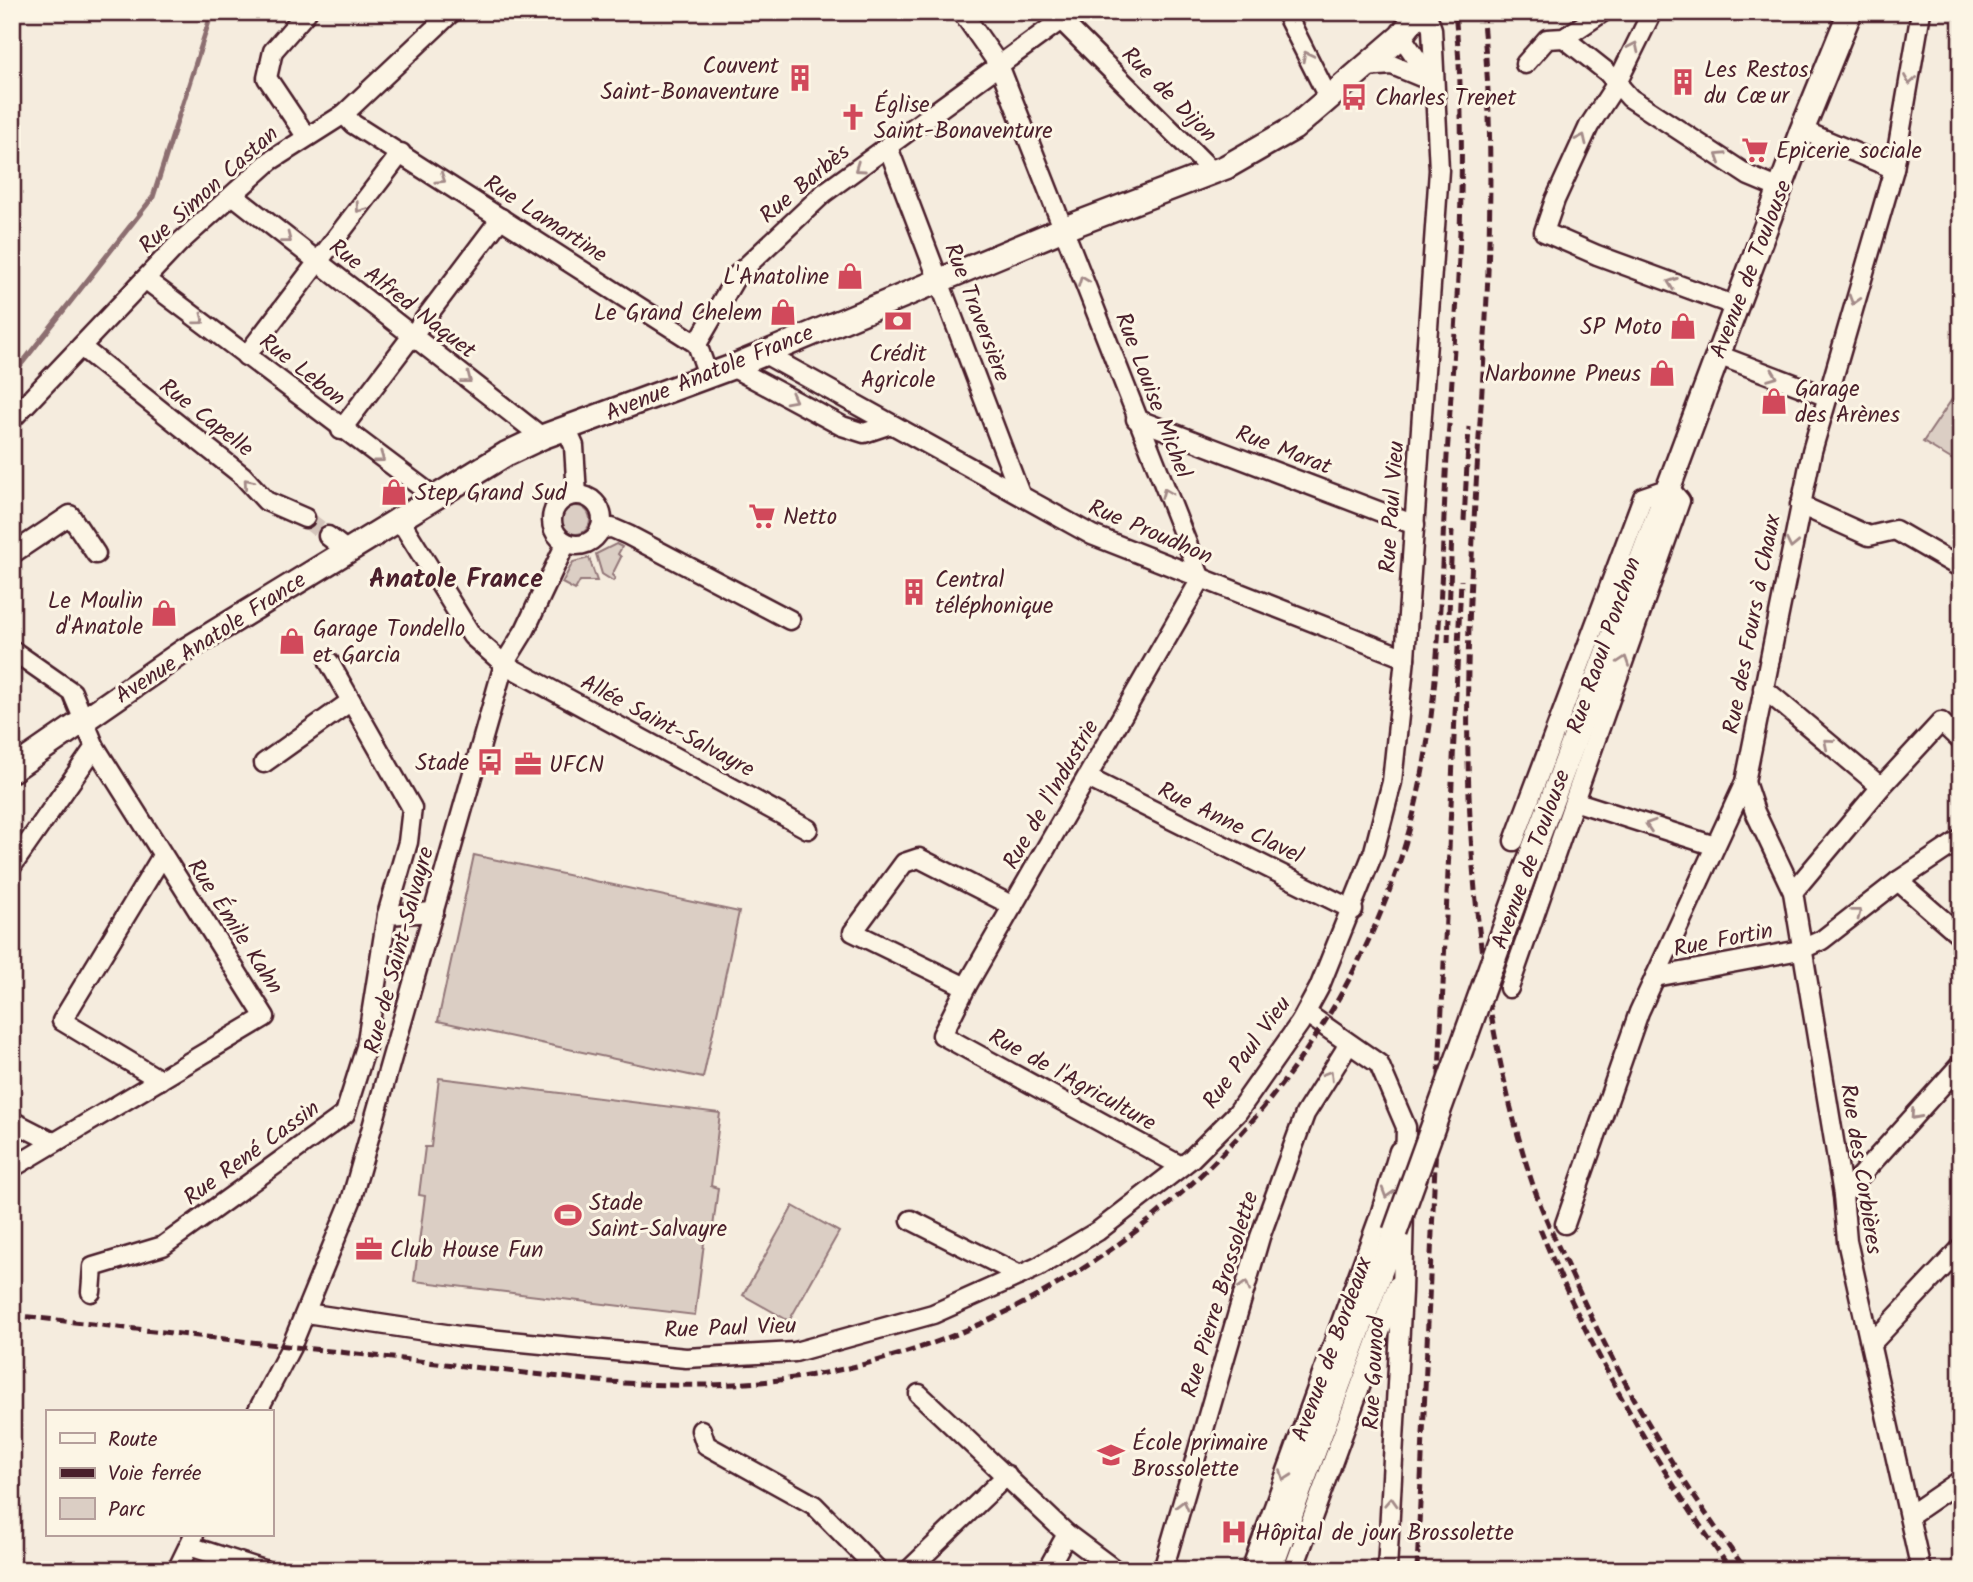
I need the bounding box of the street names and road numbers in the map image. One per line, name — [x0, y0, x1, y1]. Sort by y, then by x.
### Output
street label: Rue de Dijon — [1112, 39, 1225, 152]
street label: Rue Simon Castan — [131, 117, 288, 264]
street label: Rue Barbès — [752, 136, 859, 233]
street label: Rue Lamartine — [476, 166, 614, 273]
street label: Avenue de Toulouse — [1701, 175, 1803, 364]
street label: Rue Alfred Naquet — [320, 230, 484, 369]
street label: Rue Traversière — [933, 238, 1019, 387]
street label: Rue Louise Michel — [1104, 308, 1200, 484]
street label: Avenue Anatole France — [600, 316, 819, 432]
street label: Rue Lebon — [251, 325, 353, 416]
street label: Rue Capelle — [151, 370, 261, 467]
street label: Rue Marat — [1230, 416, 1338, 486]
street label: Rue Paul Vieu — [1370, 440, 1416, 574]
street label: Rue Proudhon — [1082, 490, 1218, 575]
street label: Rue des Fours à Chaux — [1714, 510, 1792, 737]
street label: Rue Raoul Ponchon — [1558, 552, 1652, 739]
street label: Avenue Anatole France — [108, 563, 314, 714]
street label: Allée Saint-Salvayre — [573, 666, 761, 788]
street label: Rue de l'Industrie — [994, 713, 1109, 877]
street label: Avenue de Toulouse — [1483, 765, 1581, 955]
street label: Rue Anne Clavel — [1151, 773, 1309, 875]
street label: Rue de Saint-Salvayre — [355, 843, 445, 1058]
street label: Rue Émile Kahn — [177, 852, 292, 1002]
street label: Rue Fortin — [1670, 914, 1776, 968]
street label: Rue Paul Vieu — [1194, 989, 1301, 1117]
street label: Rue de l'Agriculture — [982, 1020, 1163, 1142]
street label: Rue des Corbières — [1829, 1082, 1891, 1257]
street label: Rue René Cassin — [176, 1092, 328, 1216]
street label: Rue Pierre Brossolette — [1172, 1187, 1269, 1402]
street label: Avenue de Bordeaux — [1283, 1251, 1383, 1447]
street label: Rue Paul Vieu — [663, 1309, 797, 1349]
street label: Rue Gounod — [1354, 1315, 1396, 1431]

